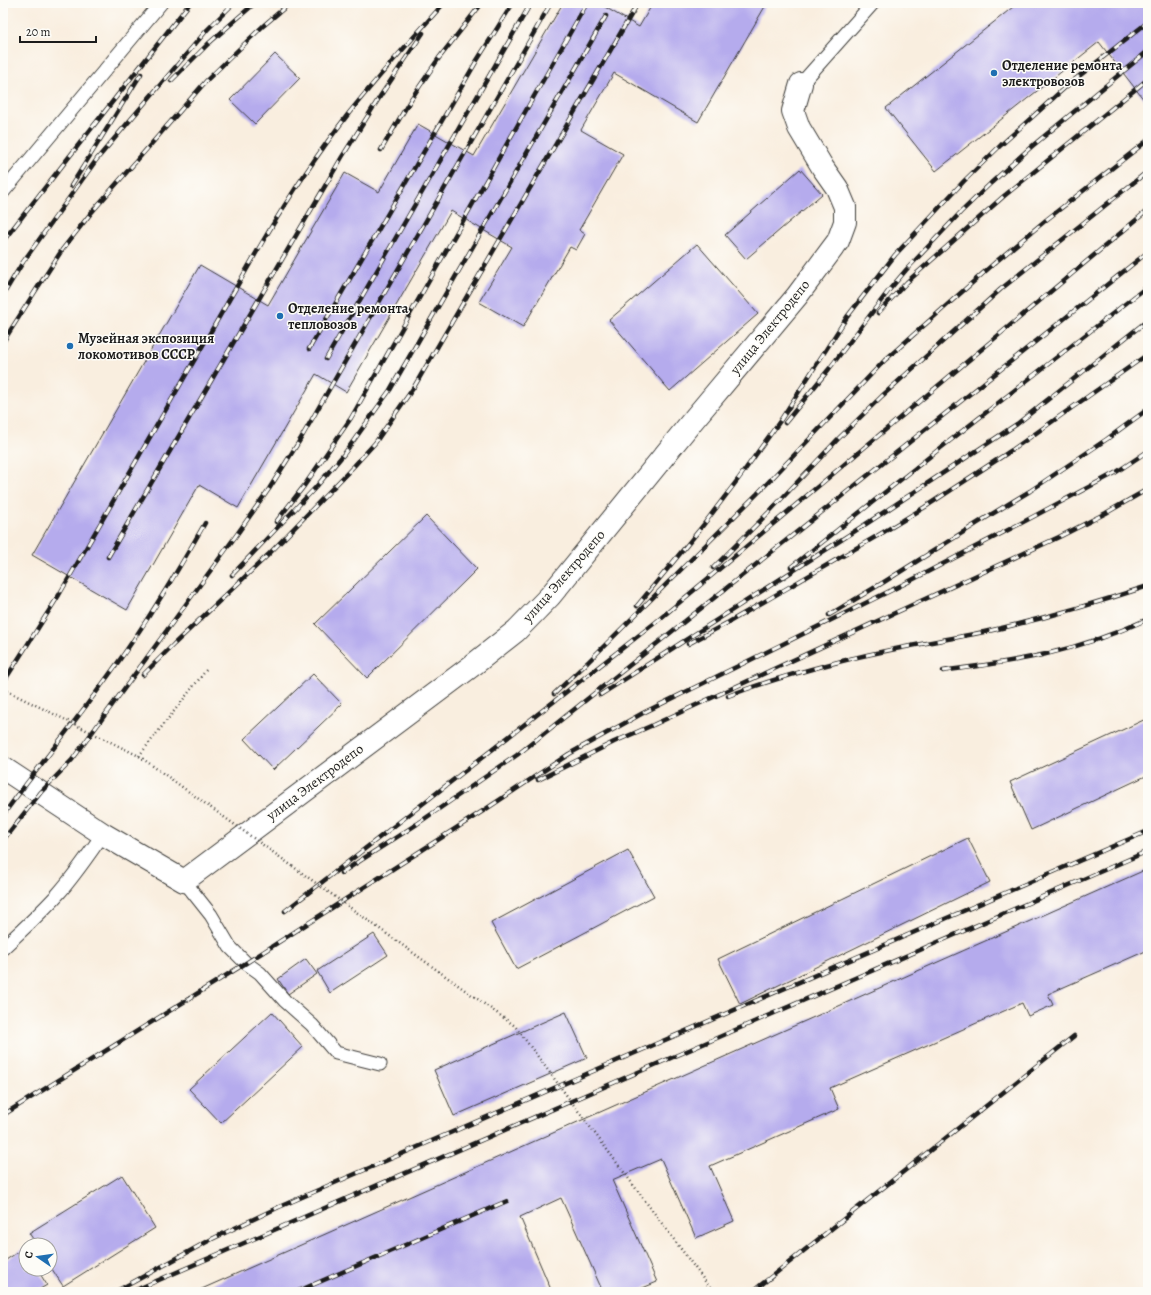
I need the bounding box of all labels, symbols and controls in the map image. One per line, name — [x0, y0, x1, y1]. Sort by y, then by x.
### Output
scale bar — [20, 18, 96, 44]
text: 20 m — [26, 24, 50, 40]
place label: Отделение ремонта электровозов — [1002, 56, 1123, 91]
marker: Отделение ремонта электровозов — [989, 68, 999, 78]
street label: улица Электродепо — [725, 276, 814, 379]
place label: Отделение ремонта тепловозов — [288, 299, 409, 334]
marker: Отделение ремонта тепловозов — [275, 311, 285, 321]
place label: Музейная экспозиция локомотивов СССР — [77, 329, 214, 364]
marker: Музейная экспозиция локомотивов СССР — [65, 341, 75, 351]
street label: улица Электродепо — [518, 526, 609, 627]
street label: улица Электродепо — [262, 739, 367, 825]
north arrow — [18, 1237, 58, 1277]
text: С — [21, 1250, 37, 1260]

